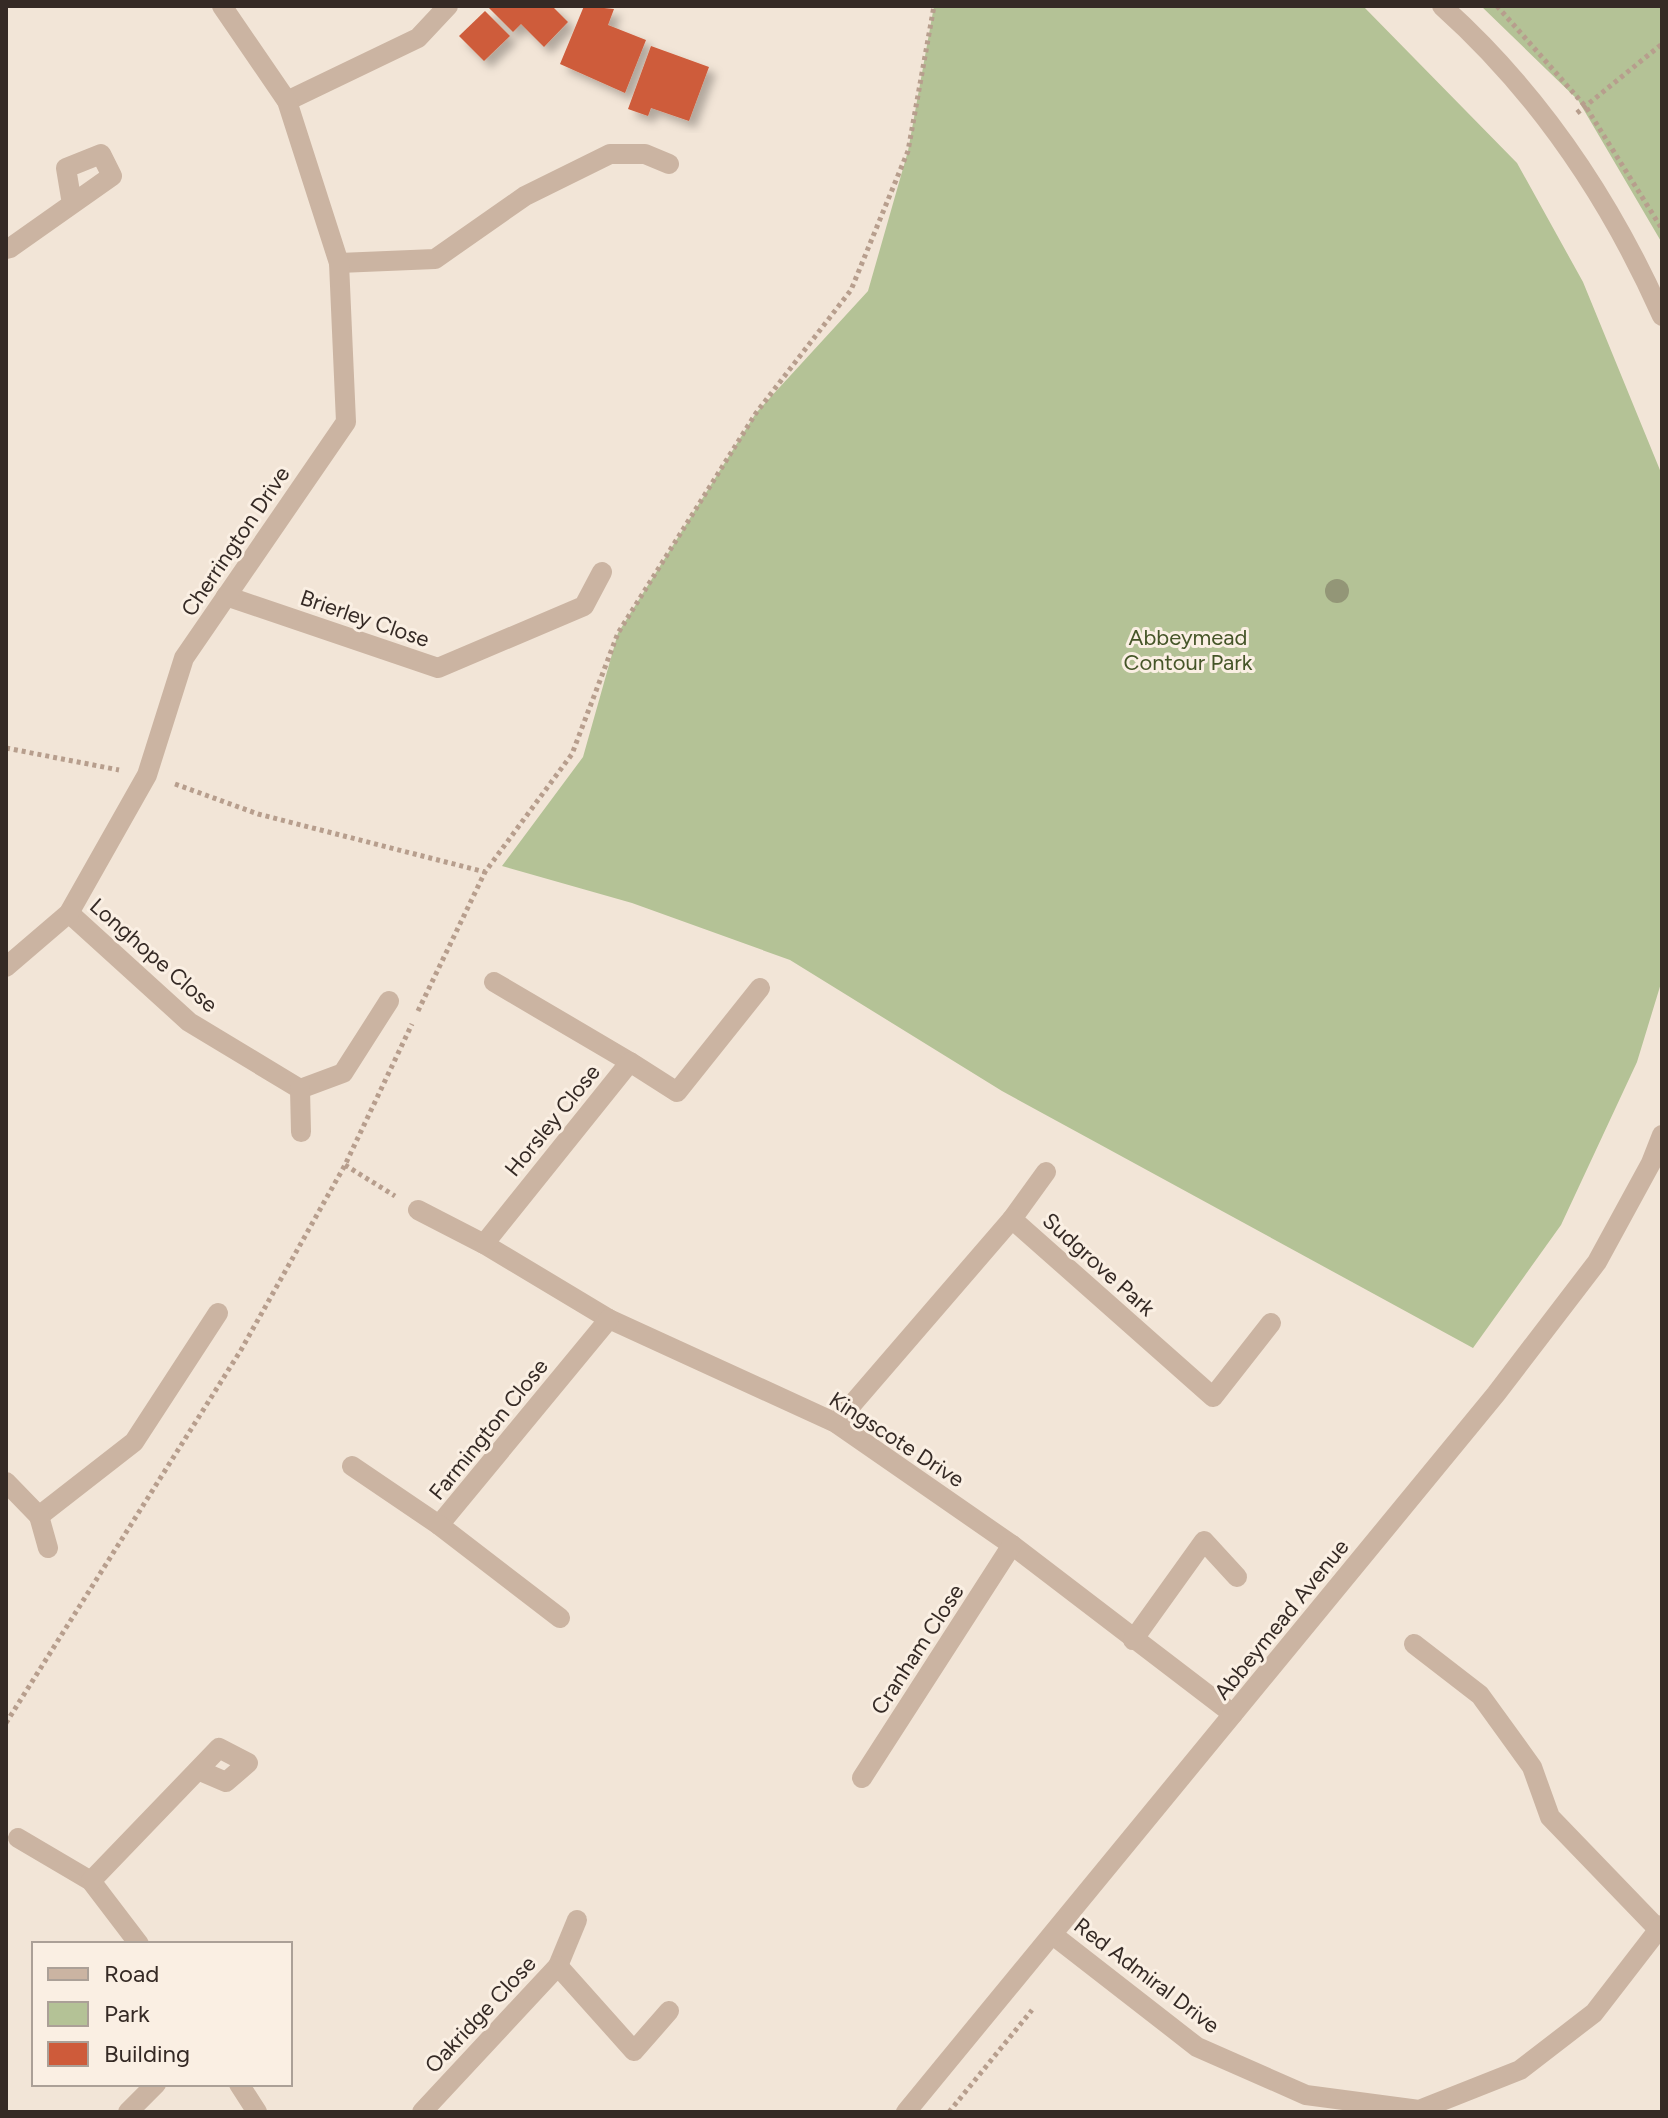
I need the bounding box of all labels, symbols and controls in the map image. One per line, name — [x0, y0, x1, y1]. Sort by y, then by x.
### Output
street label: Cherrington Drive — [175, 461, 296, 621]
street label: Brierley Close — [297, 584, 433, 653]
park label: Abbeymead Contour Park — [1124, 624, 1253, 676]
street label: Longhope Close — [84, 893, 223, 1018]
street label: Horsley Close — [499, 1059, 606, 1182]
street label: Sudgrove Park — [1037, 1207, 1161, 1322]
street label: Farmington Close — [423, 1353, 554, 1505]
street label: Kingscote Drive — [824, 1386, 969, 1493]
street label: Abbeymead Avenue — [1208, 1534, 1354, 1705]
street label: Cranham Close — [865, 1579, 970, 1720]
street label: Red Admiral Drive — [1069, 1912, 1225, 2039]
legend — [32, 1942, 292, 2086]
street label: Oakridge Close — [419, 1950, 542, 2079]
text: Road — [104, 1959, 159, 1988]
text: Park — [104, 1999, 150, 2028]
text: Building — [104, 2039, 190, 2068]

